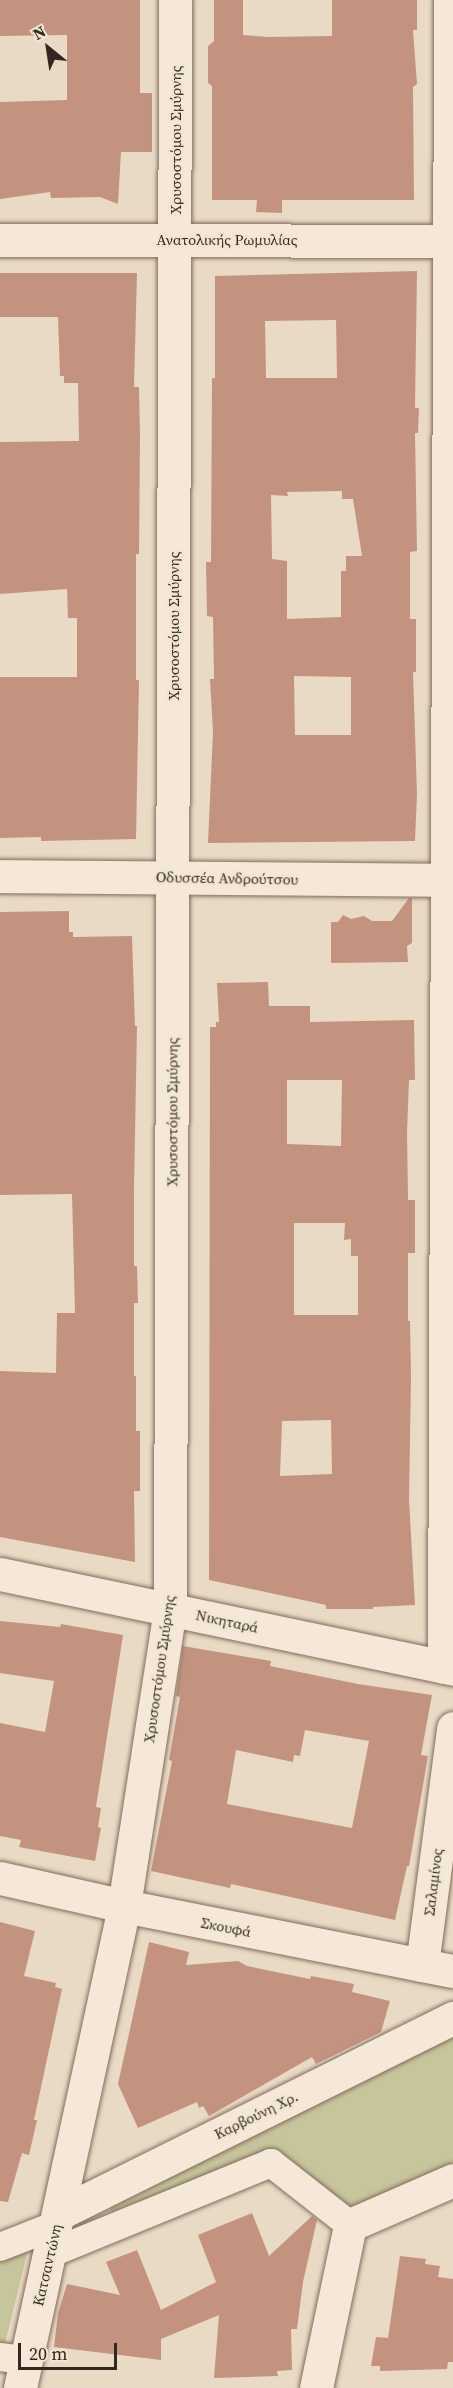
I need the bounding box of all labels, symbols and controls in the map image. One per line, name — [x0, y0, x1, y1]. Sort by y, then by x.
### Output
north arrow — [18, 18, 78, 78]
text: N — [28, 20, 50, 45]
street label: Χρυσοστόμου Σμύρνης — [167, 65, 185, 215]
street label: Ανατολικής Ρωμυλίας — [157, 231, 297, 249]
street label: Χρυσοστόμου Σμύρνης — [165, 551, 183, 701]
street label: Οδυσσέα Ανδρούτσου — [156, 868, 298, 888]
street label: Χρυσοστόμου Σμύρνης — [163, 1037, 181, 1187]
street label: Χρυσοστόμου Σμύρνης — [140, 1594, 178, 1744]
street label: Νικηταρά — [194, 1606, 260, 1636]
street label: Σαλαμίνος — [420, 1847, 446, 1917]
street label: Σκουφά — [199, 1913, 253, 1941]
street label: Καρβούνη Χρ. — [211, 2087, 301, 2143]
street label: Κατσαντώνη — [29, 2222, 65, 2308]
scale bar — [21, 2331, 120, 2369]
text: 20 m — [29, 2341, 67, 2366]

